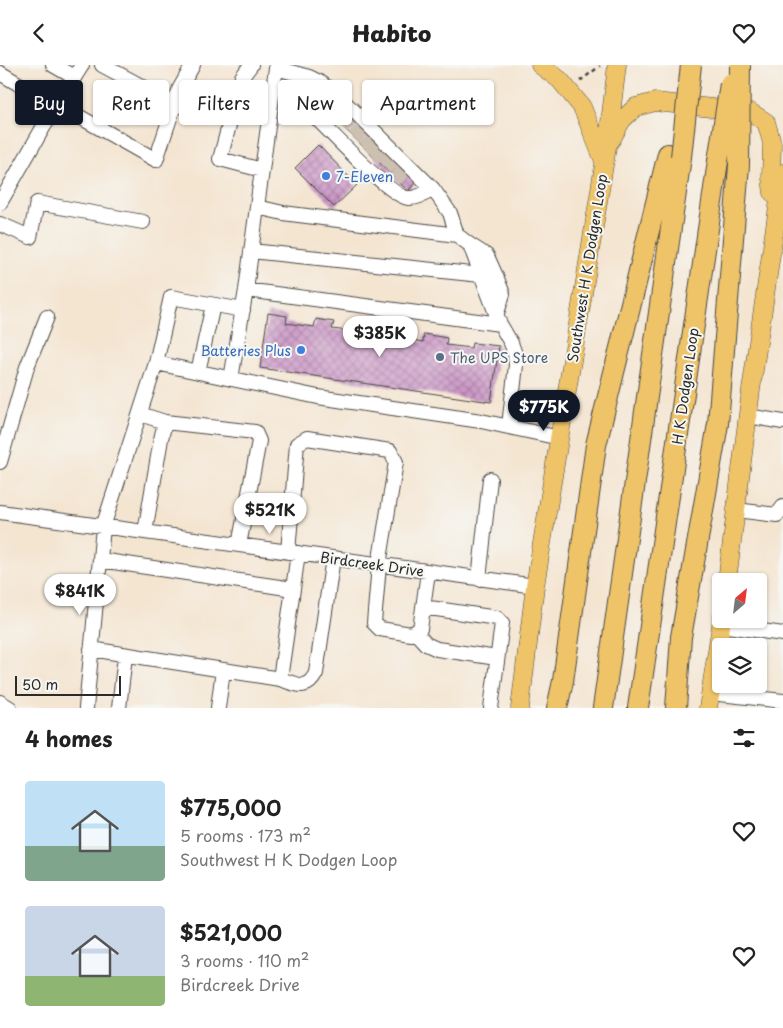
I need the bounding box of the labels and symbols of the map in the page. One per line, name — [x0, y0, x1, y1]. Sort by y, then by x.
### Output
place label: 7-Eleven — [336, 166, 393, 187]
marker: 7-Eleven — [320, 170, 332, 182]
street label: Southwest H K Dodgen Loop — [562, 172, 612, 364]
pin: $385K — [345, 315, 415, 358]
street label: H K Dodgen Loop — [666, 326, 704, 446]
place label: Batteries Plus — [200, 340, 291, 361]
marker: Batteries Plus — [295, 344, 307, 356]
place label: The UPS Store — [450, 347, 548, 368]
marker: The UPS Store — [434, 351, 446, 363]
pin: $775K — [509, 389, 579, 432]
pin: $521K — [235, 493, 305, 535]
street label: Birdcreek Drive — [319, 546, 425, 582]
pin: $841K — [45, 573, 115, 616]
north arrow — [712, 573, 768, 627]
scale bar — [15, 673, 121, 696]

